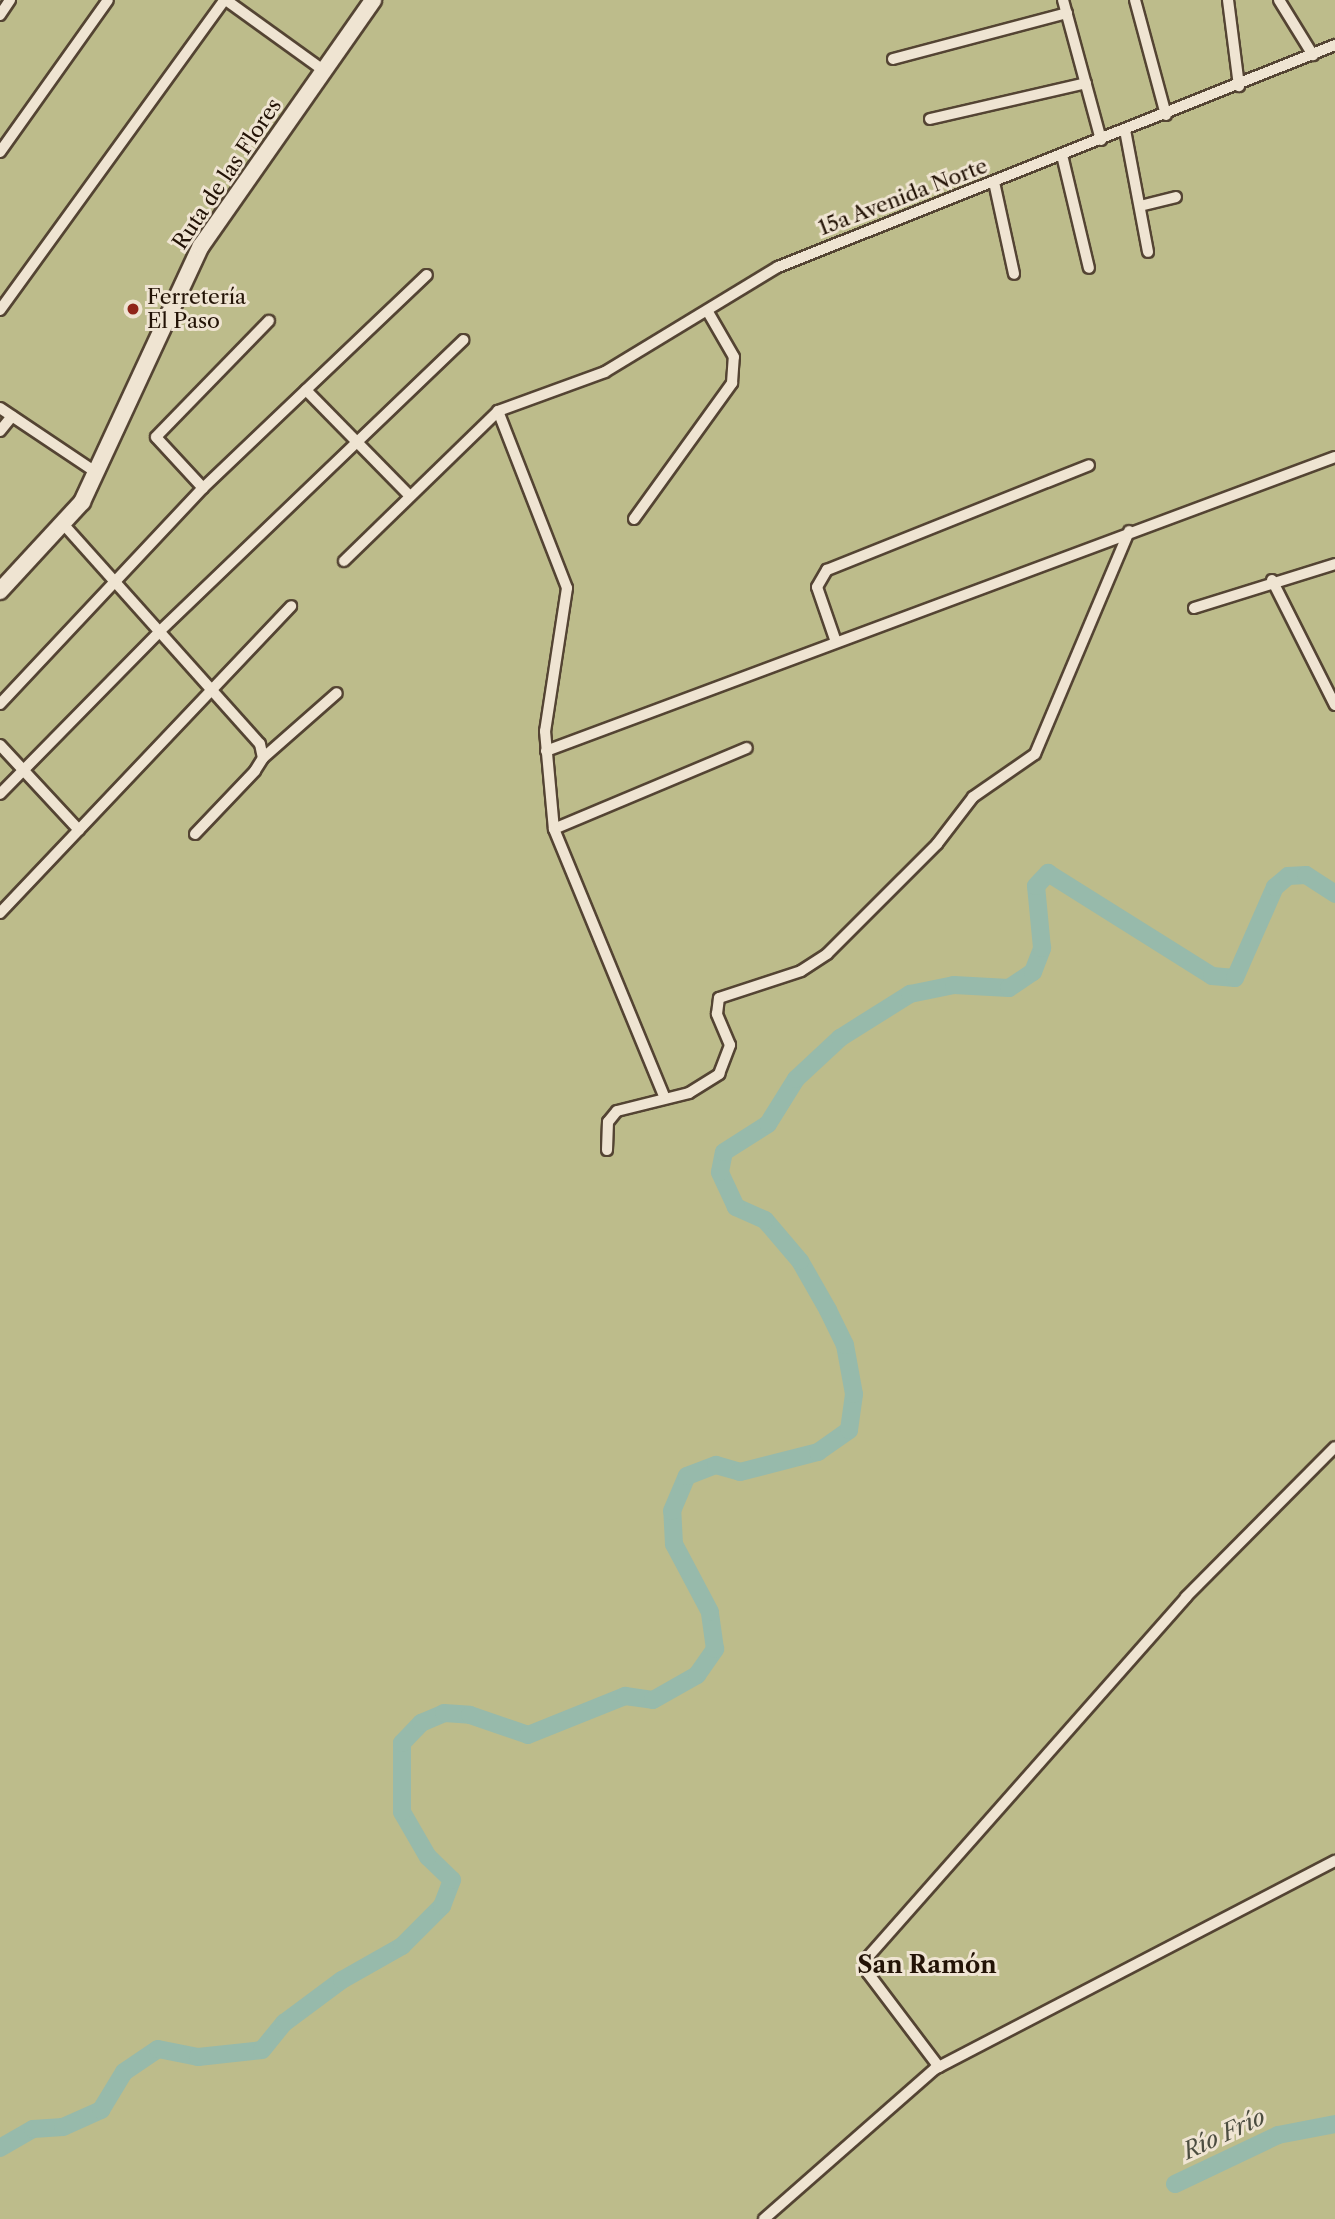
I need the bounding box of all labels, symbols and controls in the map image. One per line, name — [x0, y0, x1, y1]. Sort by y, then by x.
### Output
street label: Ruta de las Flores — [167, 94, 287, 254]
street label: 15a Avenida Norte — [814, 153, 992, 241]
place label: Ferretería El Paso — [147, 284, 246, 334]
marker: Ferretería El Paso — [125, 301, 141, 317]
district label: San Ramón — [857, 1951, 997, 1979]
water label: Río Frío — [1178, 2103, 1270, 2165]

